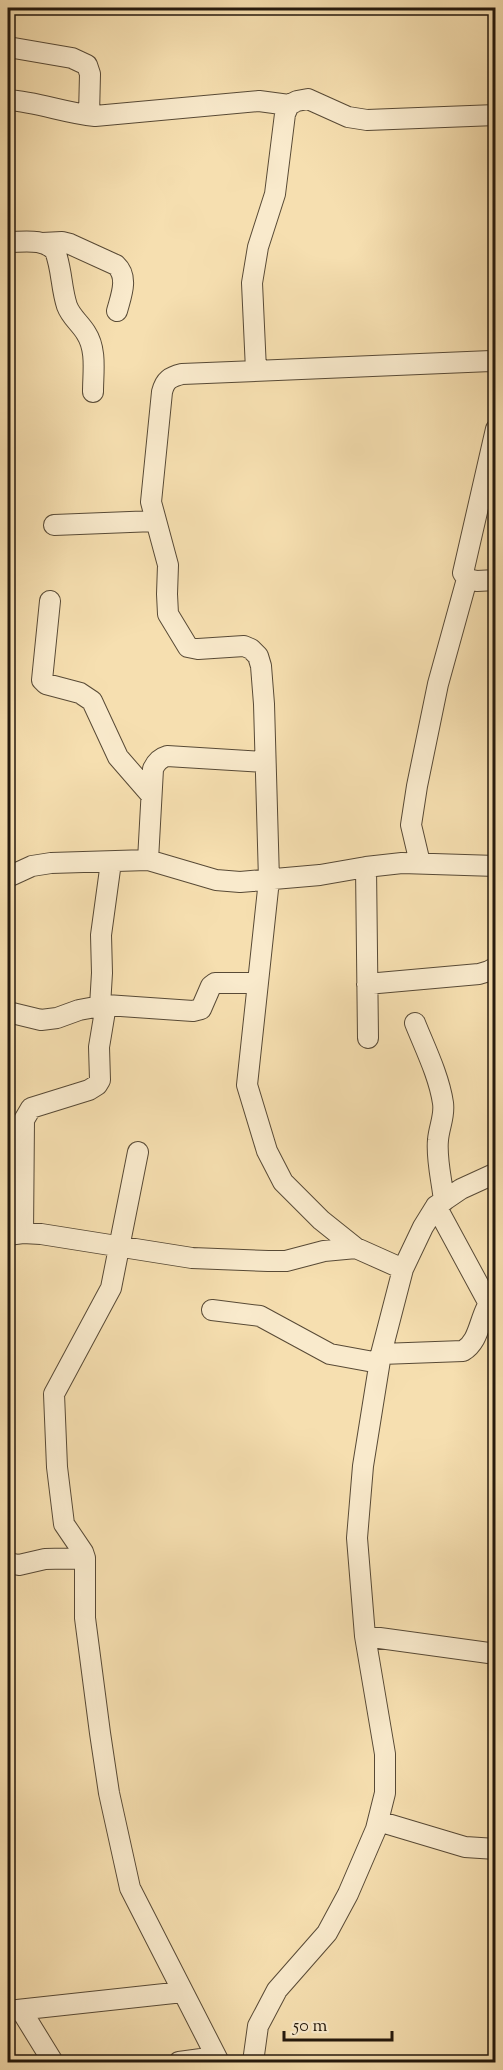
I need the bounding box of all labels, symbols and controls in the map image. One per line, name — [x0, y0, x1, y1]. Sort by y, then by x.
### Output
scale bar — [284, 2004, 392, 2042]
text: 50 m — [292, 2014, 328, 2040]

